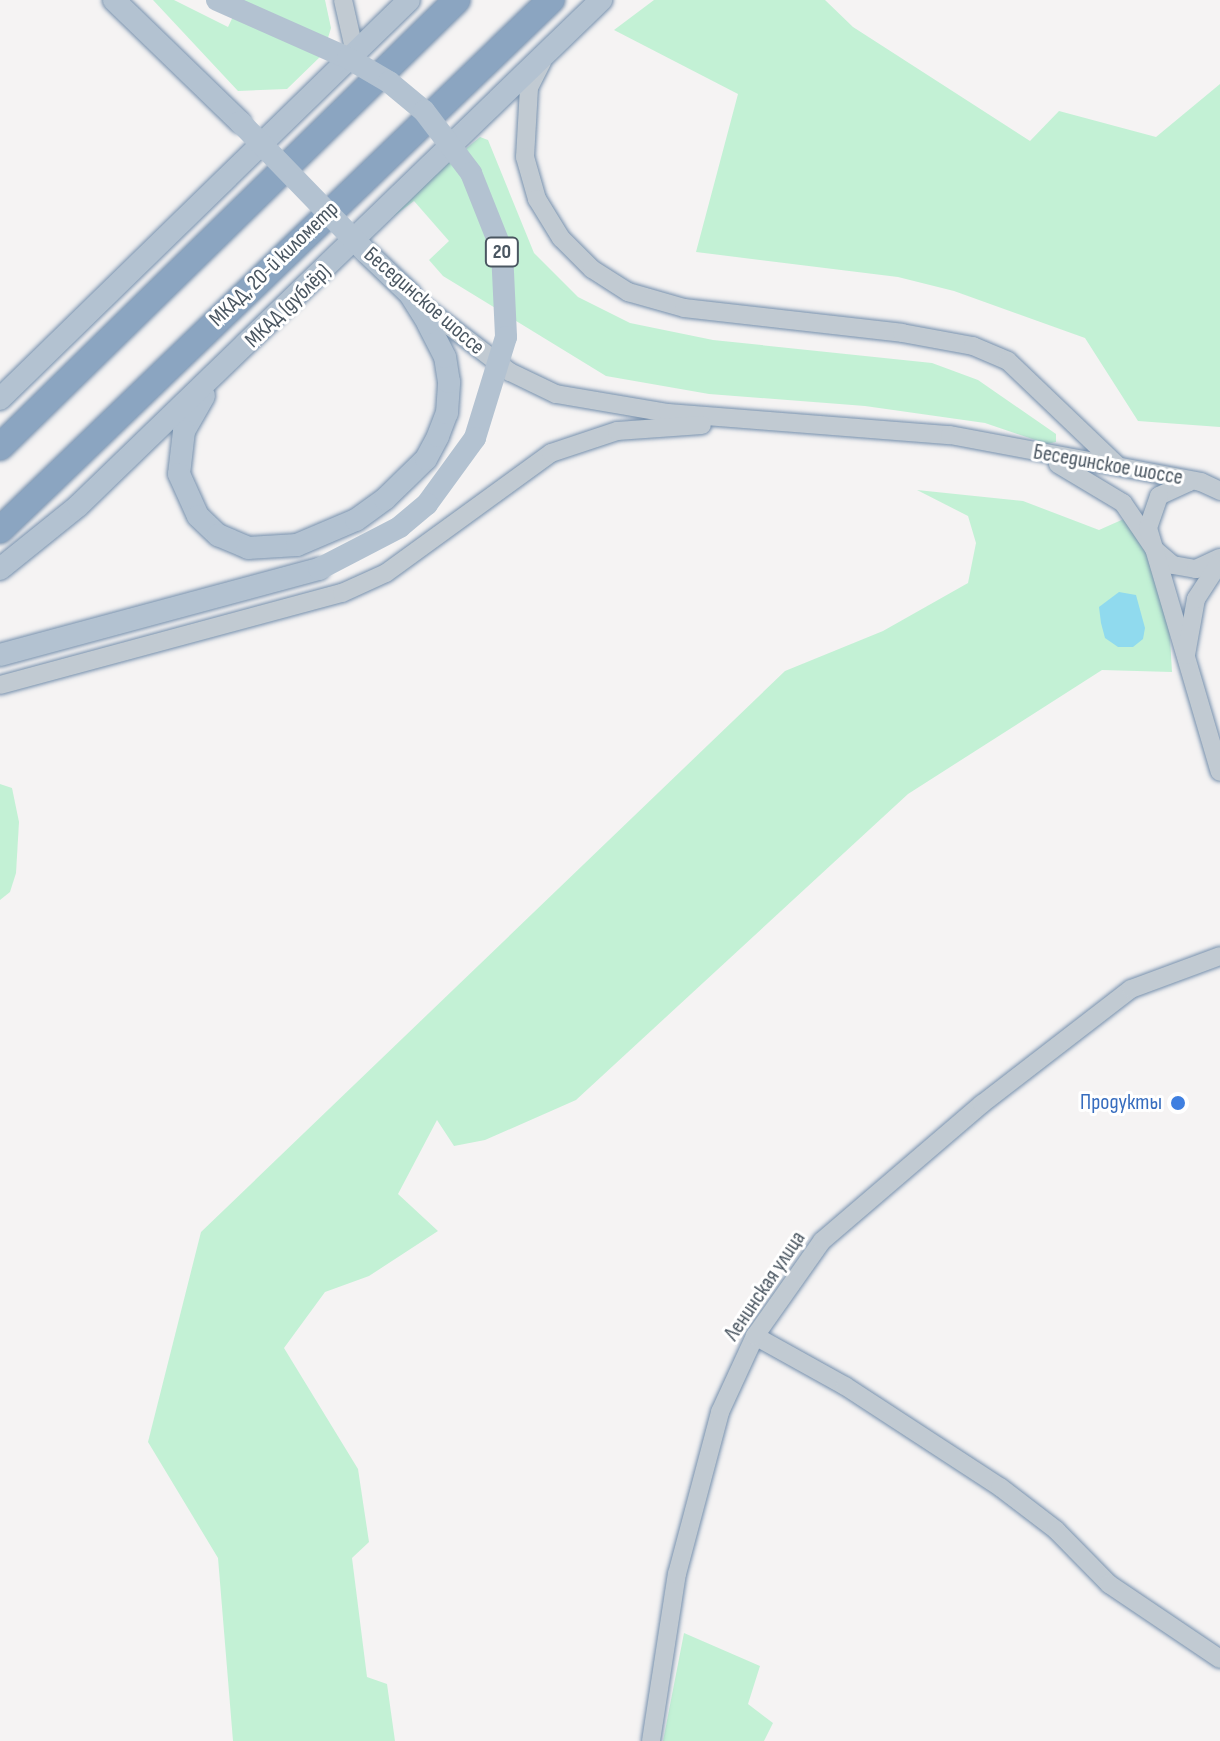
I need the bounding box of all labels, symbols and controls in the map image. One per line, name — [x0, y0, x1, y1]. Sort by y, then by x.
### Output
street label: МКАД, 20-й километр — [204, 196, 344, 332]
road number: 20 — [484, 236, 520, 268]
street label: Бесединское шоссе — [358, 241, 490, 361]
street label: МКАД (дублёр) — [240, 259, 336, 353]
street label: Бесединское шоссе — [1031, 439, 1185, 491]
place label: Продукты — [1080, 1090, 1162, 1116]
marker: Продукты — [1169, 1094, 1187, 1112]
street label: Ленинская улица — [719, 1226, 811, 1346]

